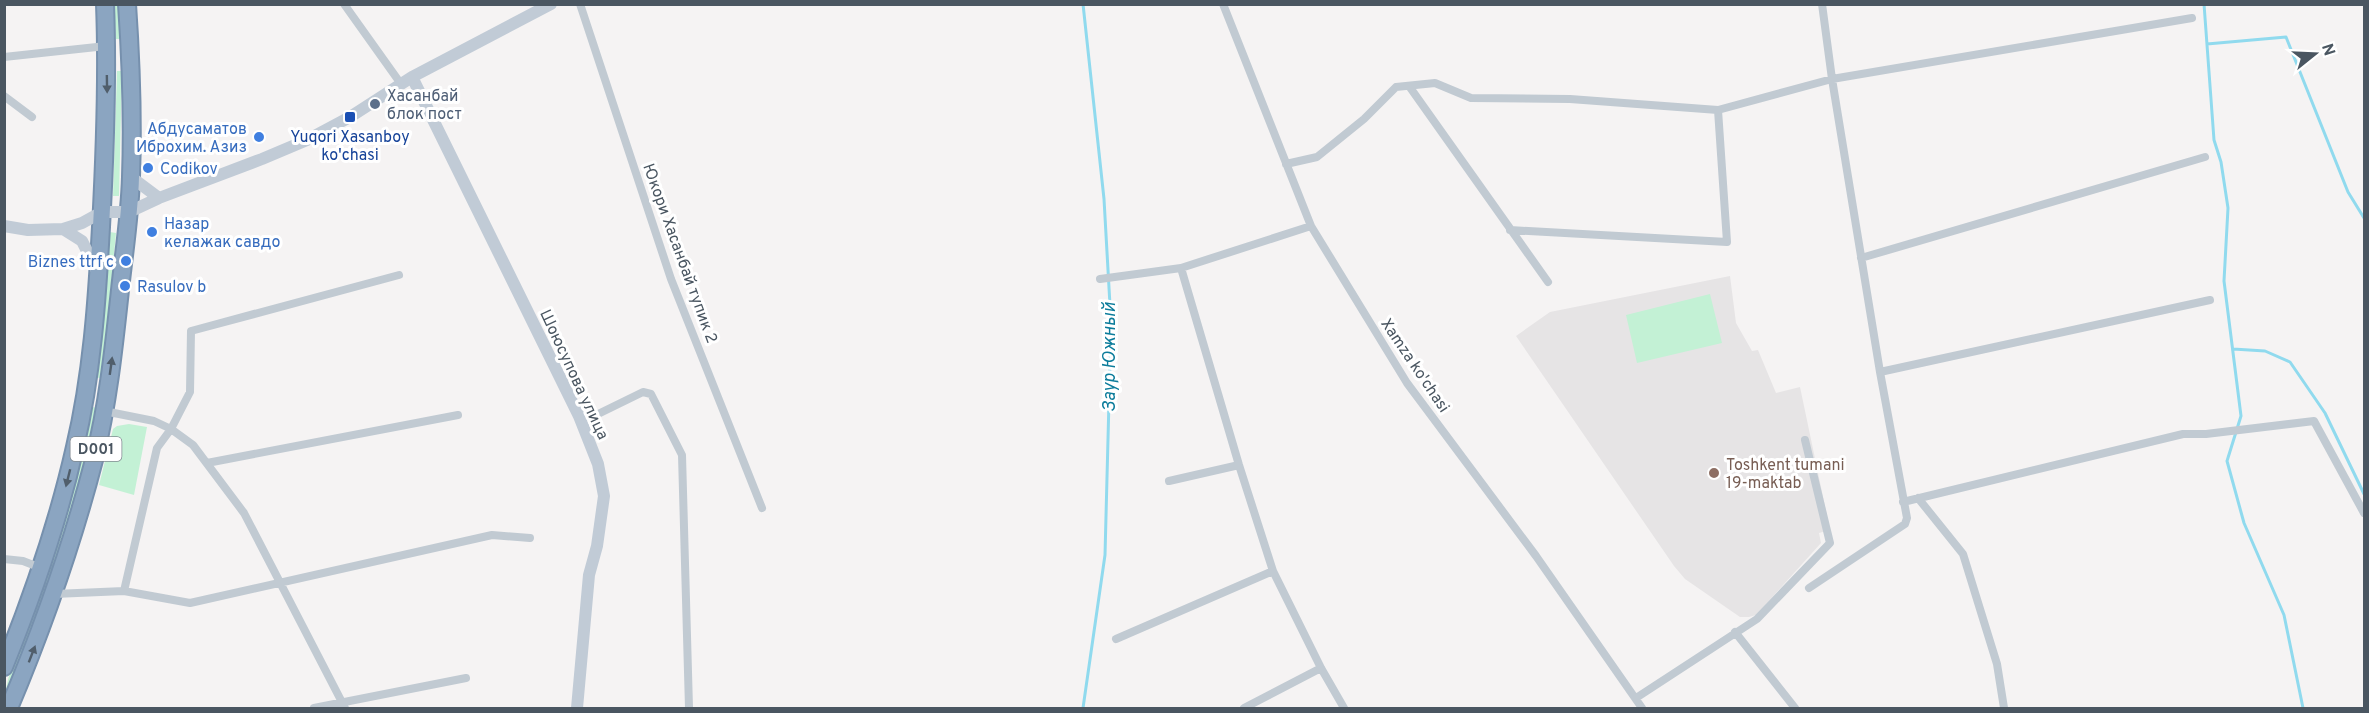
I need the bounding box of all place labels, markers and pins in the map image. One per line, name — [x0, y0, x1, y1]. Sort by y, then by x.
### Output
place label: Хасанбай блок пост — [387, 87, 462, 125]
marker: Хасанбай блок пост — [368, 97, 382, 111]
marker: Yuqori Xasanboy ko'chasi — [343, 110, 357, 124]
place label: Абдусаматов Иброхим. Азиз — [136, 120, 247, 158]
place label: Yuqori Xasanboy ko'chasi — [290, 128, 410, 166]
marker: Абдусаматов Иброхим. Азиз — [252, 130, 266, 144]
place label: Codikov — [160, 160, 218, 180]
marker: Codikov — [141, 161, 155, 175]
place label: Назар келажак савдо — [164, 215, 280, 253]
marker: Назар келажак савдо — [145, 225, 159, 239]
place label: Biznes ttrf c — [28, 253, 114, 273]
marker: Biznes ttrf c — [119, 254, 133, 268]
place label: Rasulov b — [137, 278, 206, 298]
marker: Rasulov b — [118, 279, 132, 293]
place label: Toshkent tumani 19-maktab — [1726, 456, 1845, 494]
marker: Toshkent tumani 19-maktab — [1707, 466, 1721, 480]

